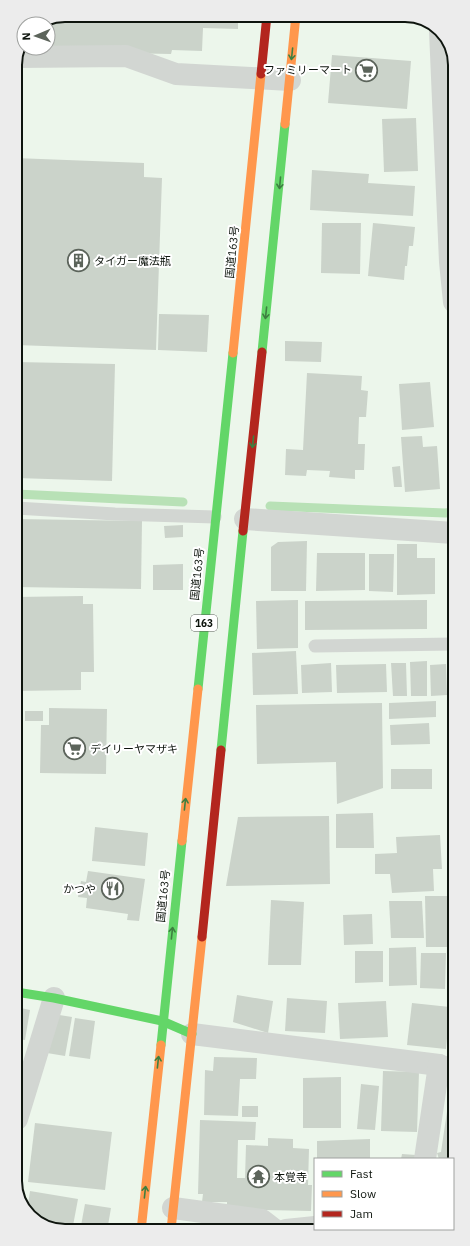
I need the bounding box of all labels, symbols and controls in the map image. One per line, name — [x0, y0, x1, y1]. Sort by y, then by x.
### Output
north arrow — [16, 16, 56, 56]
text: N — [19, 32, 33, 41]
one-way arrow — [288, 47, 296, 60]
supermarket icon: ファミリーマート — [354, 57, 380, 83]
place label: ファミリーマート — [264, 63, 352, 77]
one-way arrow — [276, 176, 283, 189]
street label: 国道163号 — [222, 225, 242, 279]
building icon: タイガー魔法瓶 — [65, 248, 91, 274]
place label: タイガー魔法瓶 — [94, 254, 171, 268]
one-way arrow — [263, 306, 270, 319]
one-way arrow — [249, 435, 256, 448]
street label: 国道163号 — [187, 547, 207, 601]
road number: 163 — [191, 615, 217, 631]
supermarket icon: デイリーヤマザキ — [61, 736, 87, 762]
place label: デイリーヤマザキ — [90, 742, 178, 756]
one-way arrow — [181, 798, 189, 811]
street label: 国道163号 — [153, 869, 173, 923]
restaurant icon: かつや — [99, 876, 125, 902]
place label: かつや — [63, 882, 96, 896]
one-way arrow — [168, 927, 175, 940]
one-way arrow — [154, 1056, 162, 1069]
legend — [314, 1158, 454, 1230]
temple icon: 本覚寺 — [246, 1164, 272, 1190]
text: Fast — [350, 1166, 373, 1181]
place label: 本覚寺 — [274, 1170, 307, 1184]
one-way arrow — [141, 1186, 149, 1199]
text: Slow — [350, 1186, 376, 1201]
text: Jam — [350, 1206, 373, 1221]

